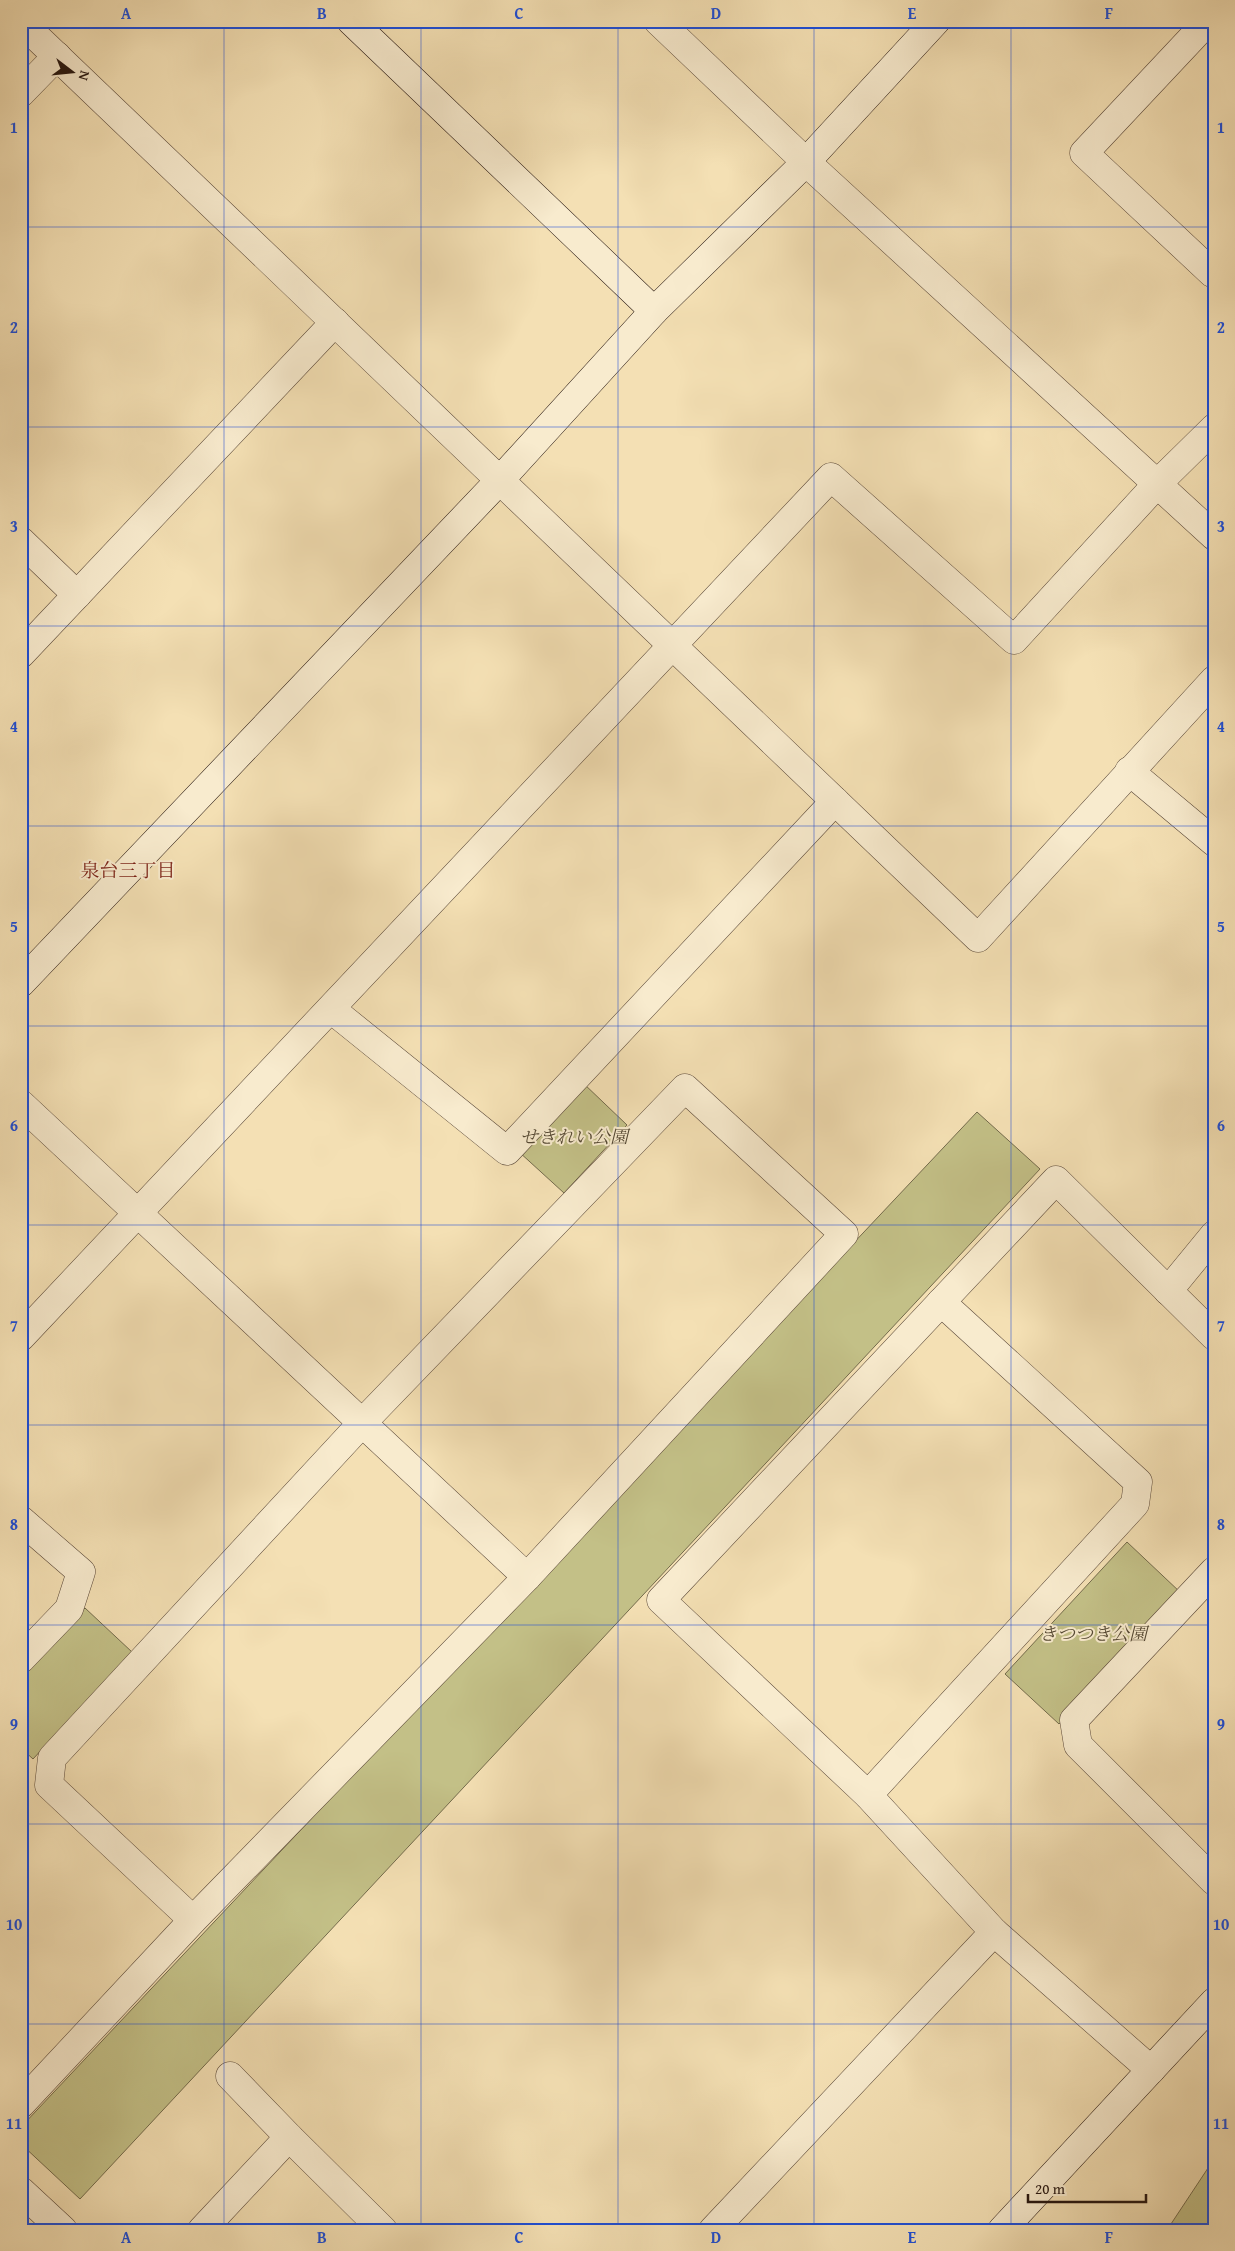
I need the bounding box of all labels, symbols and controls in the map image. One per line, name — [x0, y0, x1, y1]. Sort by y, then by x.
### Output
text: A — [121, 1, 132, 25]
text: B — [317, 1, 327, 25]
text: C — [514, 1, 524, 25]
text: D — [711, 1, 721, 25]
text: E — [908, 1, 917, 25]
text: F — [1105, 1, 1113, 25]
north arrow — [48, 48, 98, 98]
text: N — [73, 68, 95, 83]
text: 1 — [10, 115, 18, 139]
text: 1 — [1217, 115, 1225, 139]
text: 2 — [10, 315, 18, 339]
text: 2 — [1217, 315, 1225, 339]
text: 3 — [10, 514, 18, 538]
text: 3 — [1217, 514, 1225, 538]
text: 4 — [10, 714, 18, 738]
text: 4 — [1217, 714, 1225, 738]
district label: 泉台三丁目 — [80, 856, 176, 884]
text: 5 — [10, 914, 18, 938]
text: 5 — [1217, 914, 1225, 938]
text: 6 — [10, 1113, 18, 1137]
text: 6 — [1217, 1113, 1225, 1137]
park label: せきれい公園 — [520, 1123, 631, 1150]
text: 7 — [10, 1313, 18, 1337]
text: 7 — [1217, 1313, 1225, 1337]
text: 8 — [10, 1512, 18, 1536]
text: 8 — [1217, 1512, 1225, 1536]
park label: きつつき公園 — [1039, 1620, 1150, 1647]
text: 9 — [10, 1712, 18, 1736]
text: 9 — [1217, 1712, 1225, 1736]
text: 10 — [6, 1912, 22, 1936]
text: 10 — [1213, 1912, 1229, 1936]
text: 11 — [6, 2111, 22, 2135]
text: 11 — [1213, 2111, 1229, 2135]
scale bar — [1028, 2171, 1145, 2203]
text: 20 m — [1035, 2178, 1066, 2199]
text: A — [121, 2225, 132, 2249]
text: B — [317, 2225, 327, 2249]
text: C — [514, 2225, 524, 2249]
text: D — [711, 2225, 721, 2249]
text: E — [908, 2225, 917, 2249]
text: F — [1105, 2225, 1113, 2249]

